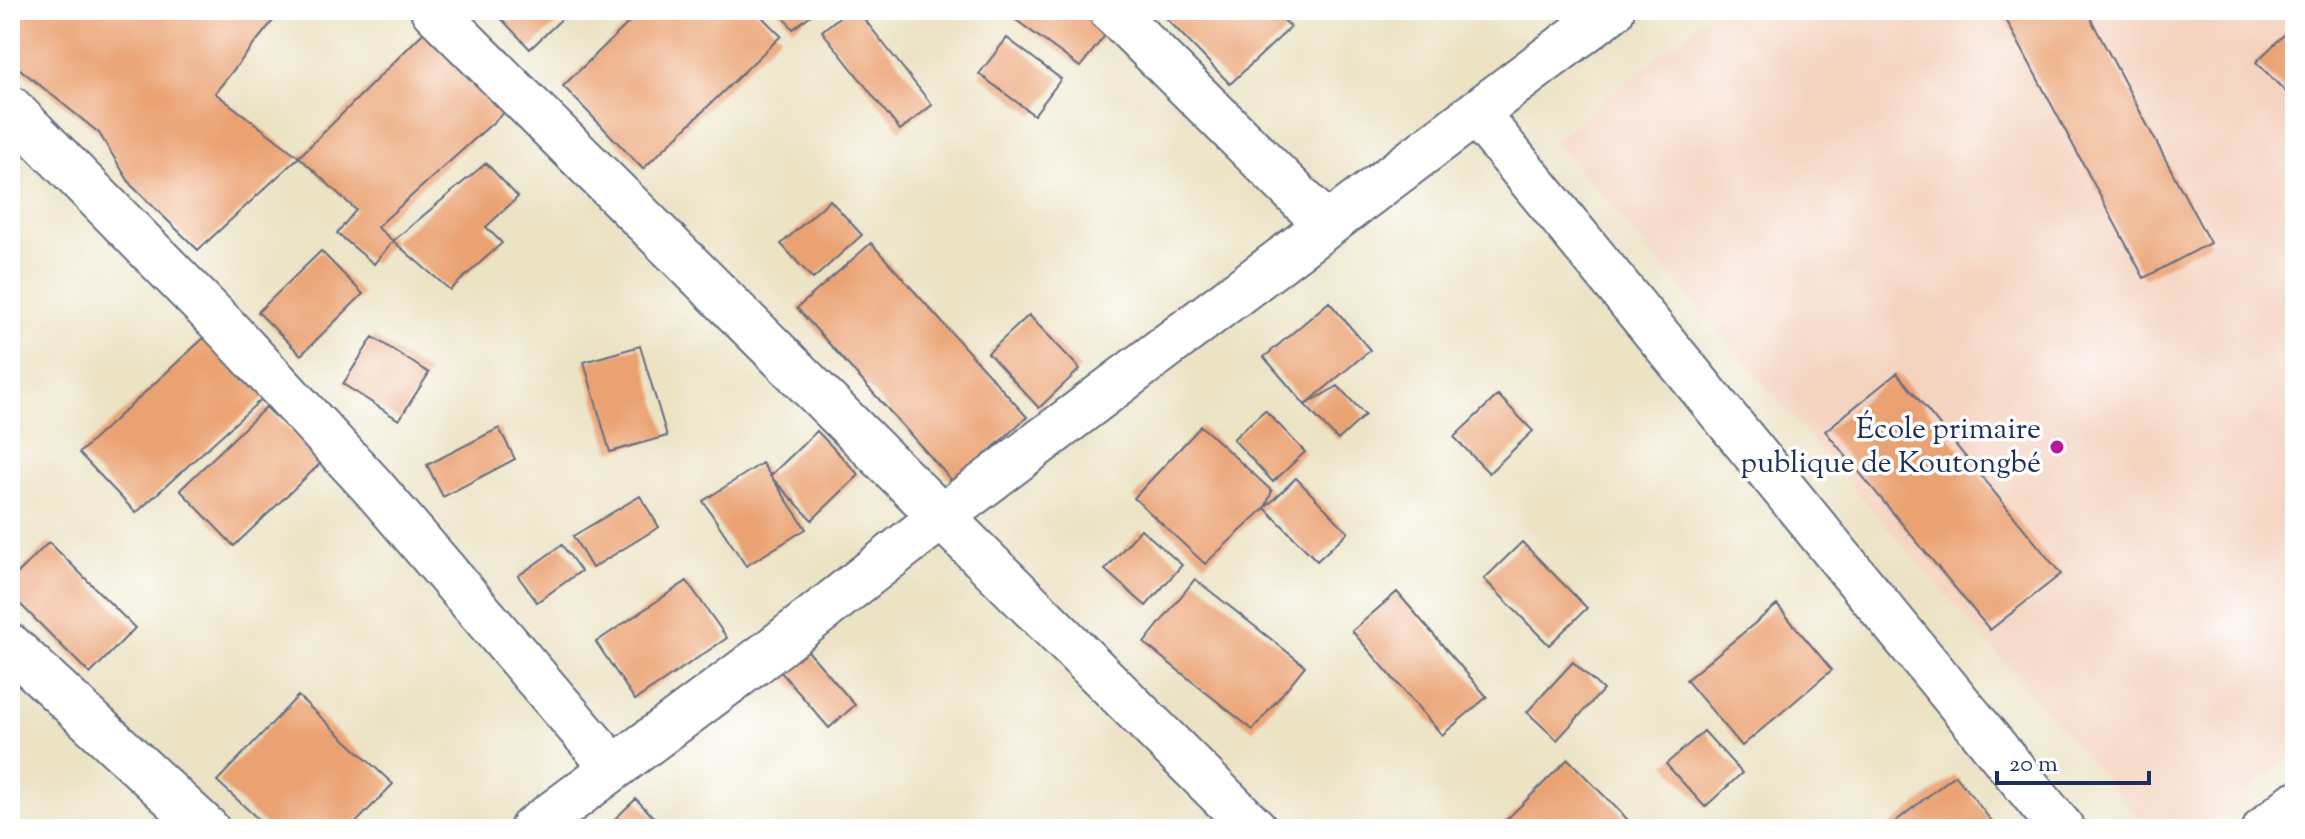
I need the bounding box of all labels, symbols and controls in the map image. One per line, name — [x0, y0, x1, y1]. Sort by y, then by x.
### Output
place label: École primaire publique de Koutongbé — [1740, 409, 2041, 486]
marker: École primaire publique de Koutongbé — [2048, 438, 2066, 456]
scale bar — [1997, 735, 2149, 785]
text: 20 m — [2009, 748, 2058, 782]

